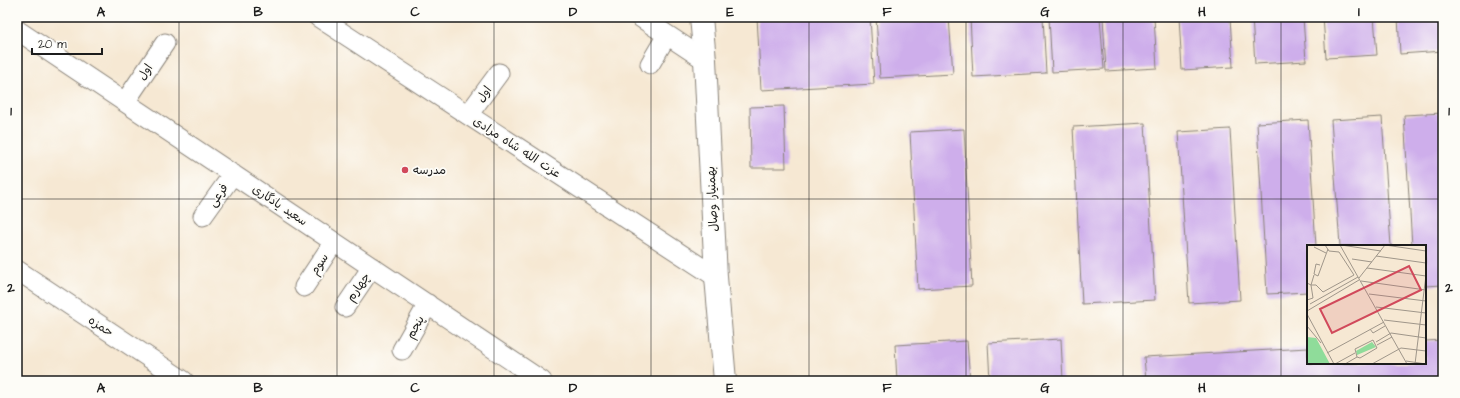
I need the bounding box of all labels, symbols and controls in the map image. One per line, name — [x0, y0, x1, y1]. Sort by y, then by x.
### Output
text: A — [97, 3, 106, 21]
text: B — [253, 3, 263, 21]
text: C — [410, 3, 420, 21]
text: D — [569, 3, 578, 21]
text: E — [726, 3, 734, 21]
text: F — [882, 3, 892, 21]
text: G — [1040, 3, 1050, 21]
text: H — [1198, 3, 1206, 21]
text: I — [1358, 3, 1360, 21]
scale bar — [32, 30, 102, 56]
text: 20 m — [38, 36, 67, 53]
street label: اول — [134, 61, 157, 84]
street label: اول — [473, 83, 496, 106]
text: 1 — [10, 102, 12, 120]
text: 1 — [1448, 102, 1450, 120]
street label: عزت الله شاه مرادی — [469, 113, 564, 182]
place label: مدرسه — [413, 162, 446, 179]
marker: مدرسه — [400, 165, 410, 175]
street label: بهمنیار وصال — [702, 166, 723, 232]
street label: فرعی — [204, 180, 233, 210]
street label: سعید یادگاری — [249, 181, 311, 230]
inset map — [1307, 245, 1426, 364]
street label: سوم — [306, 250, 333, 278]
street label: چهارم — [342, 269, 374, 305]
text: 2 — [6, 279, 15, 297]
text: 2 — [1444, 279, 1453, 297]
street label: حمزه — [85, 312, 117, 341]
street label: پنجم — [402, 313, 429, 342]
text: A — [97, 379, 106, 397]
text: B — [253, 379, 263, 397]
text: C — [410, 379, 420, 397]
text: D — [569, 379, 578, 397]
text: E — [726, 379, 734, 397]
text: F — [882, 379, 892, 397]
text: G — [1040, 379, 1050, 397]
text: H — [1198, 379, 1206, 397]
text: I — [1358, 379, 1360, 397]

